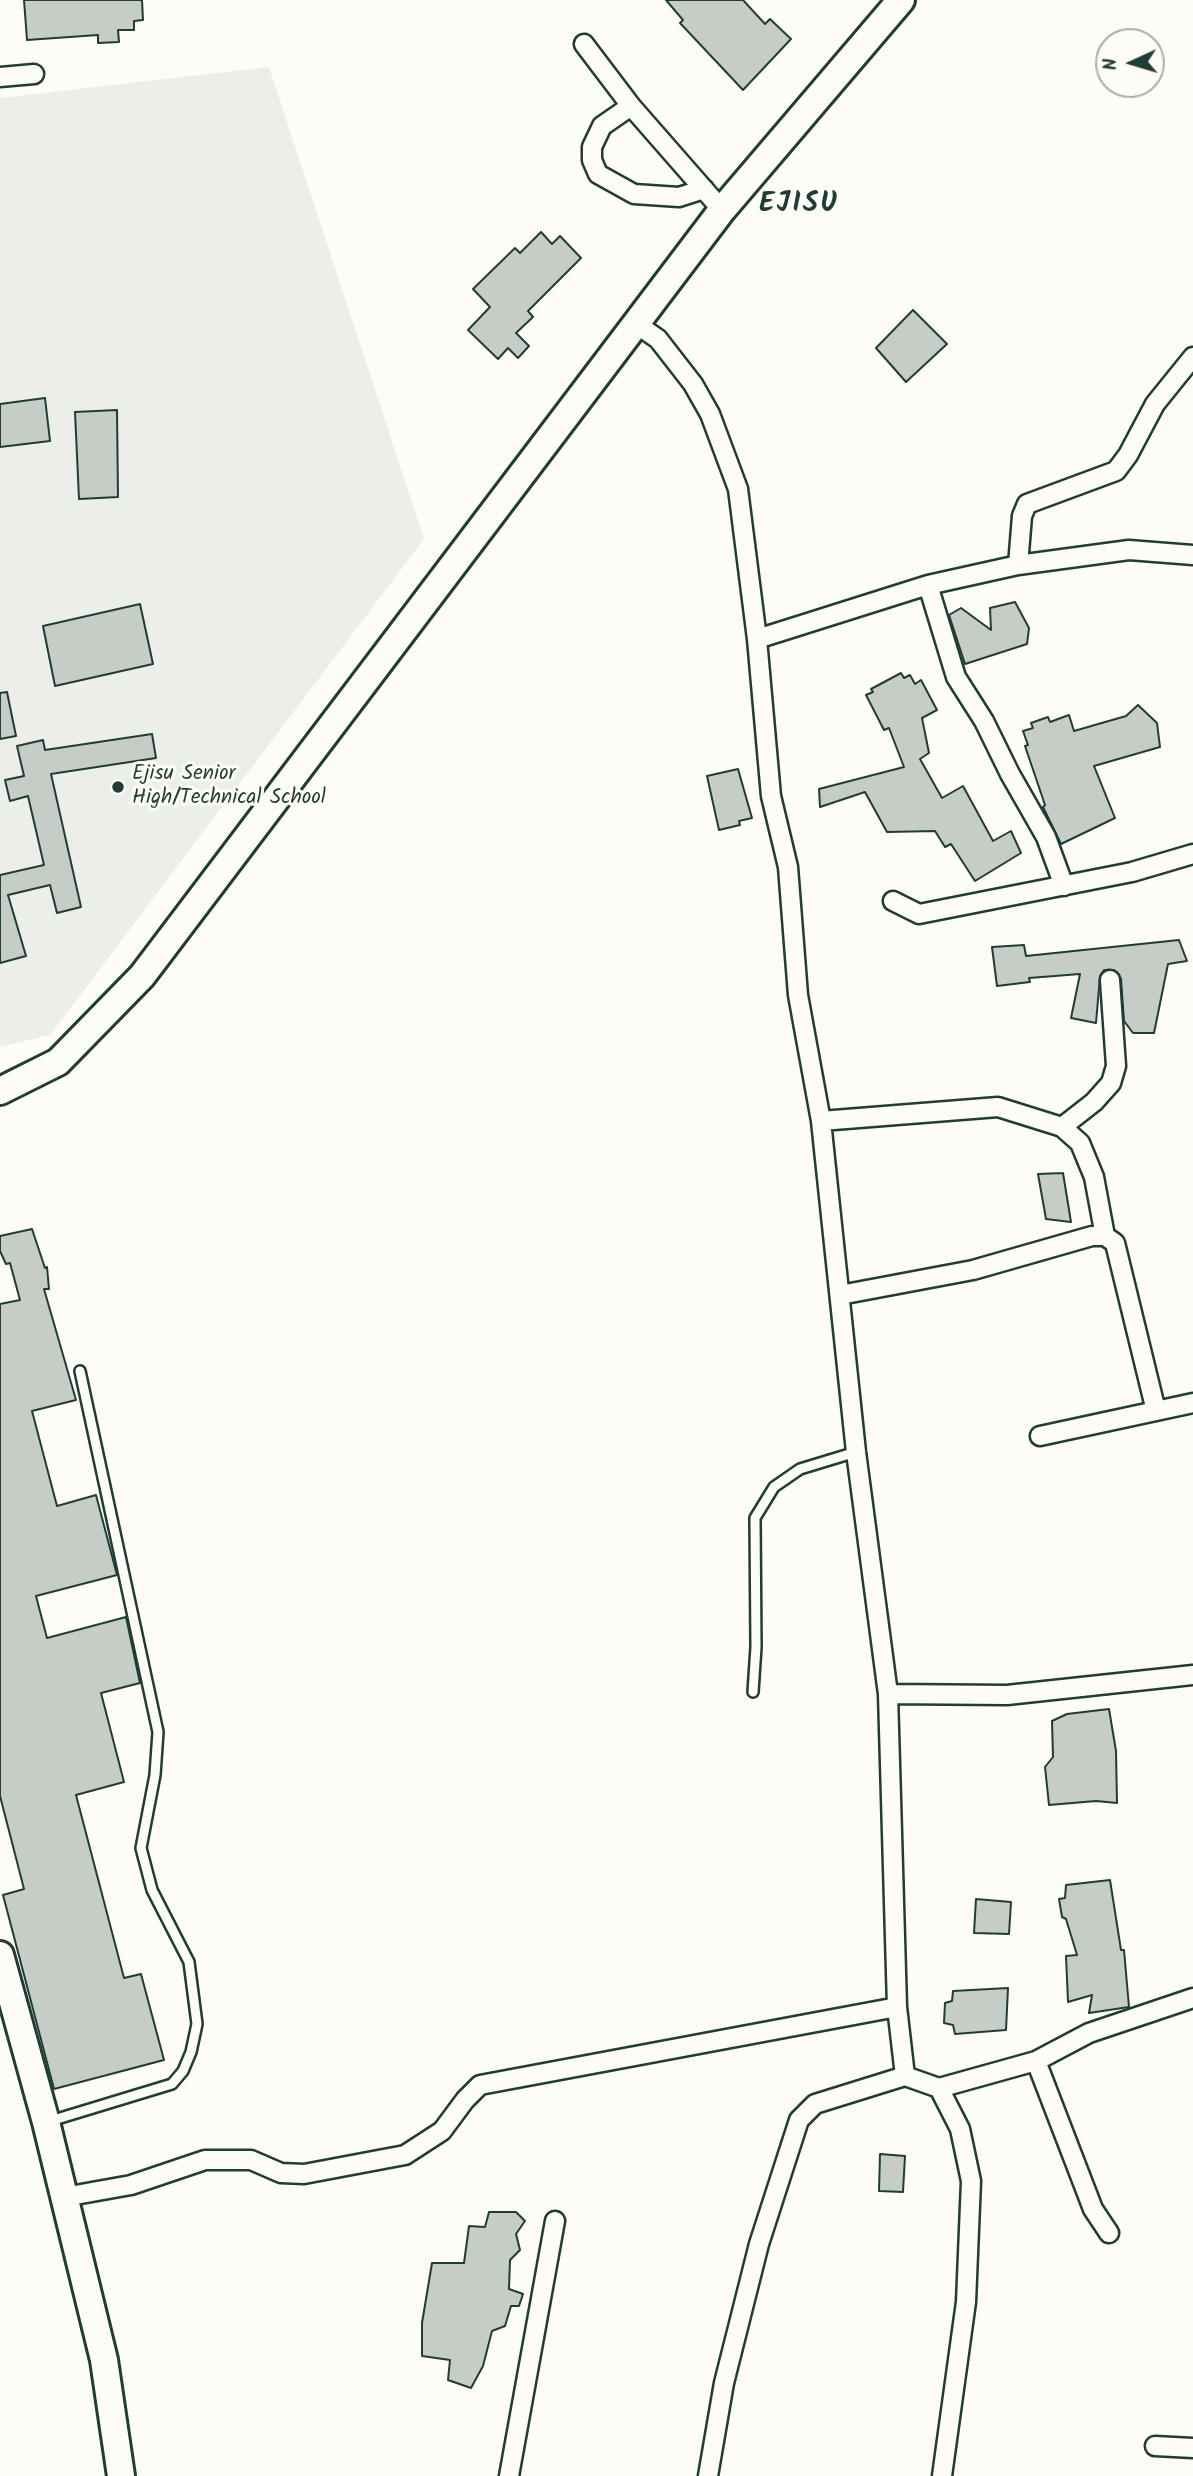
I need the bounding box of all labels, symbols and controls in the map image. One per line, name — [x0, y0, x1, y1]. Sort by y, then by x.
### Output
north arrow — [1095, 28, 1165, 98]
text: N — [1096, 57, 1126, 71]
district label: EJISU — [760, 189, 838, 223]
place label: Ejisu Senior High/Technical School — [132, 762, 326, 812]
marker: Ejisu Senior High/Technical School — [110, 779, 126, 795]

